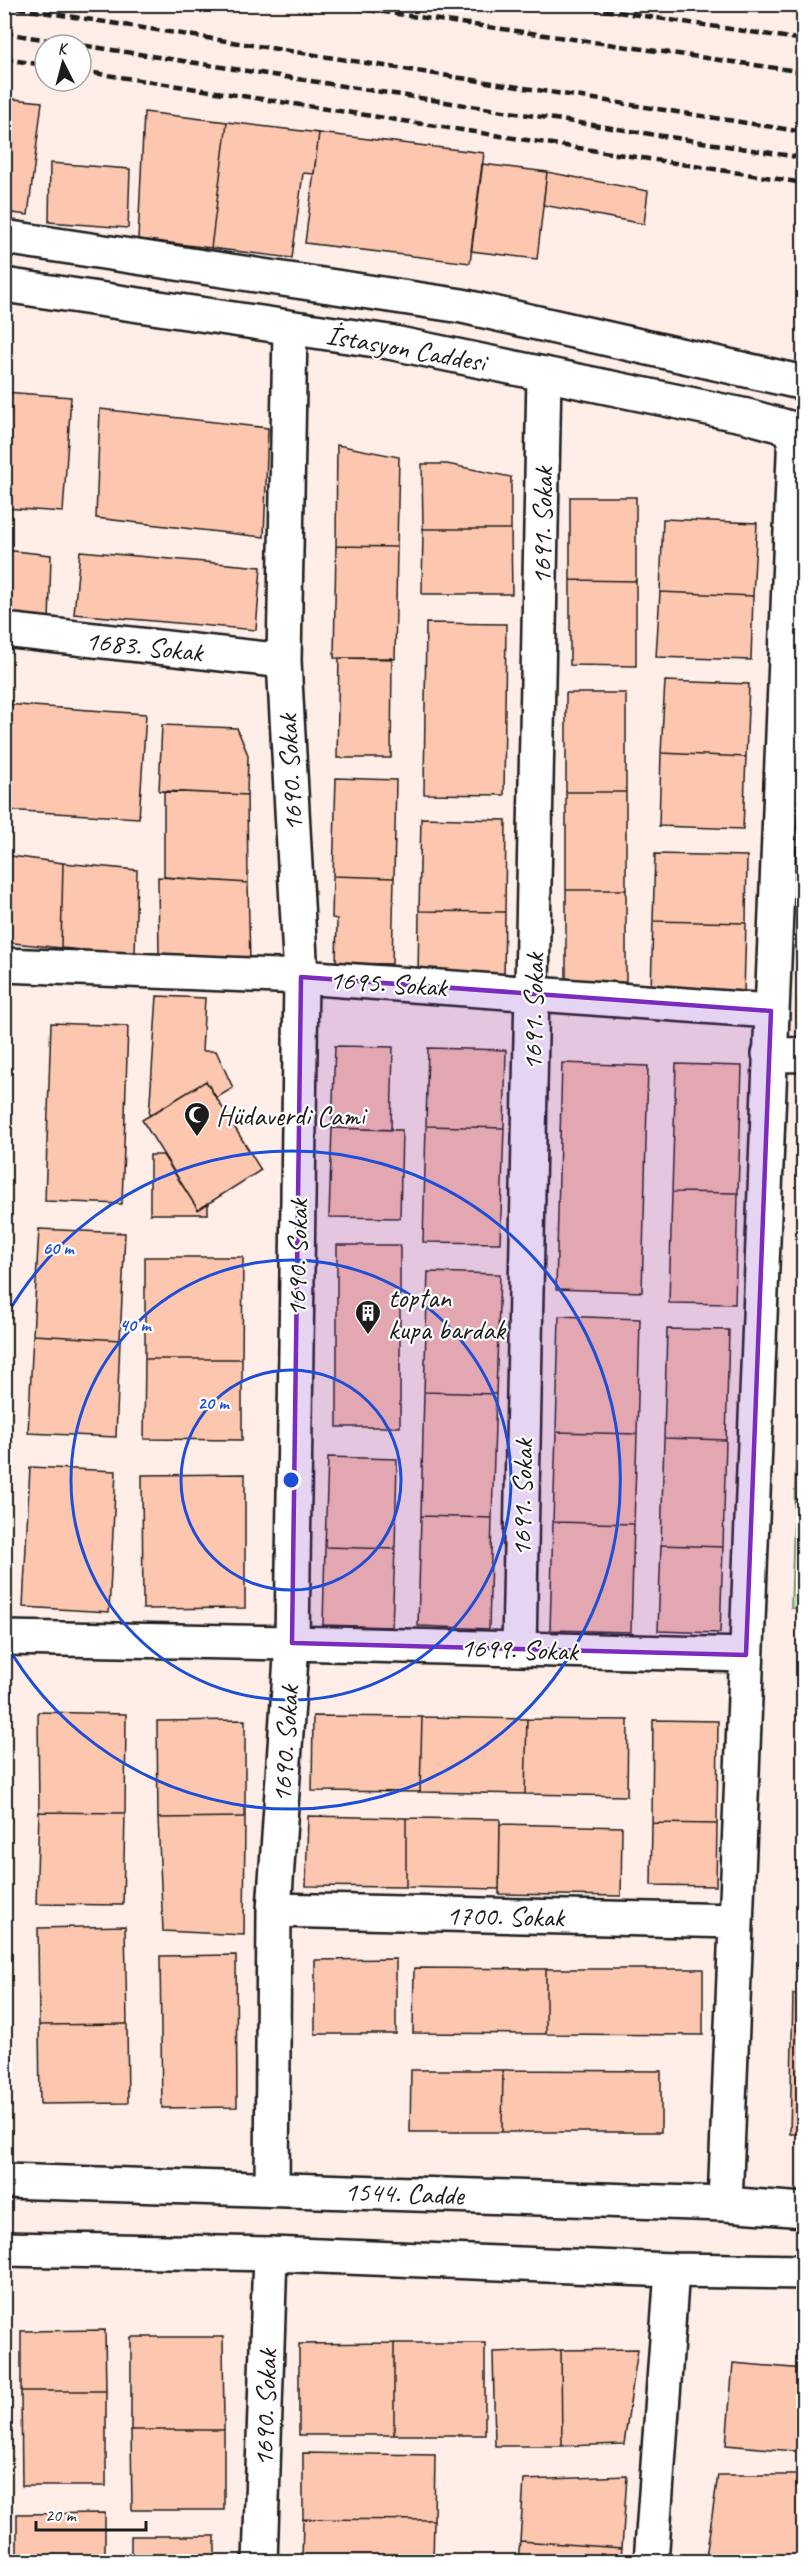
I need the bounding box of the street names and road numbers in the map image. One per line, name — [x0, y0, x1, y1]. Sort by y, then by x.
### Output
street label: İstasyon Caddesi — [324, 317, 492, 380]
street label: 1691. Sokak — [523, 465, 561, 585]
street label: 1683. Sokak — [84, 622, 206, 670]
street label: 1690. Sokak — [269, 712, 311, 833]
street label: 1691. Sokak — [514, 951, 552, 1071]
street label: 1695. Sokak — [328, 961, 450, 1005]
street label: 1690. Sokak — [278, 1197, 316, 1317]
street label: 1691. Sokak — [503, 1437, 541, 1557]
street label: 1699. Sokak — [460, 1629, 580, 1669]
street label: 1690. Sokak — [263, 1682, 307, 1804]
street label: 1700. Sokak — [446, 1897, 566, 1935]
street label: 1544. Cadde — [344, 2173, 466, 2213]
street label: 1690. Sokak — [245, 2347, 285, 2467]

